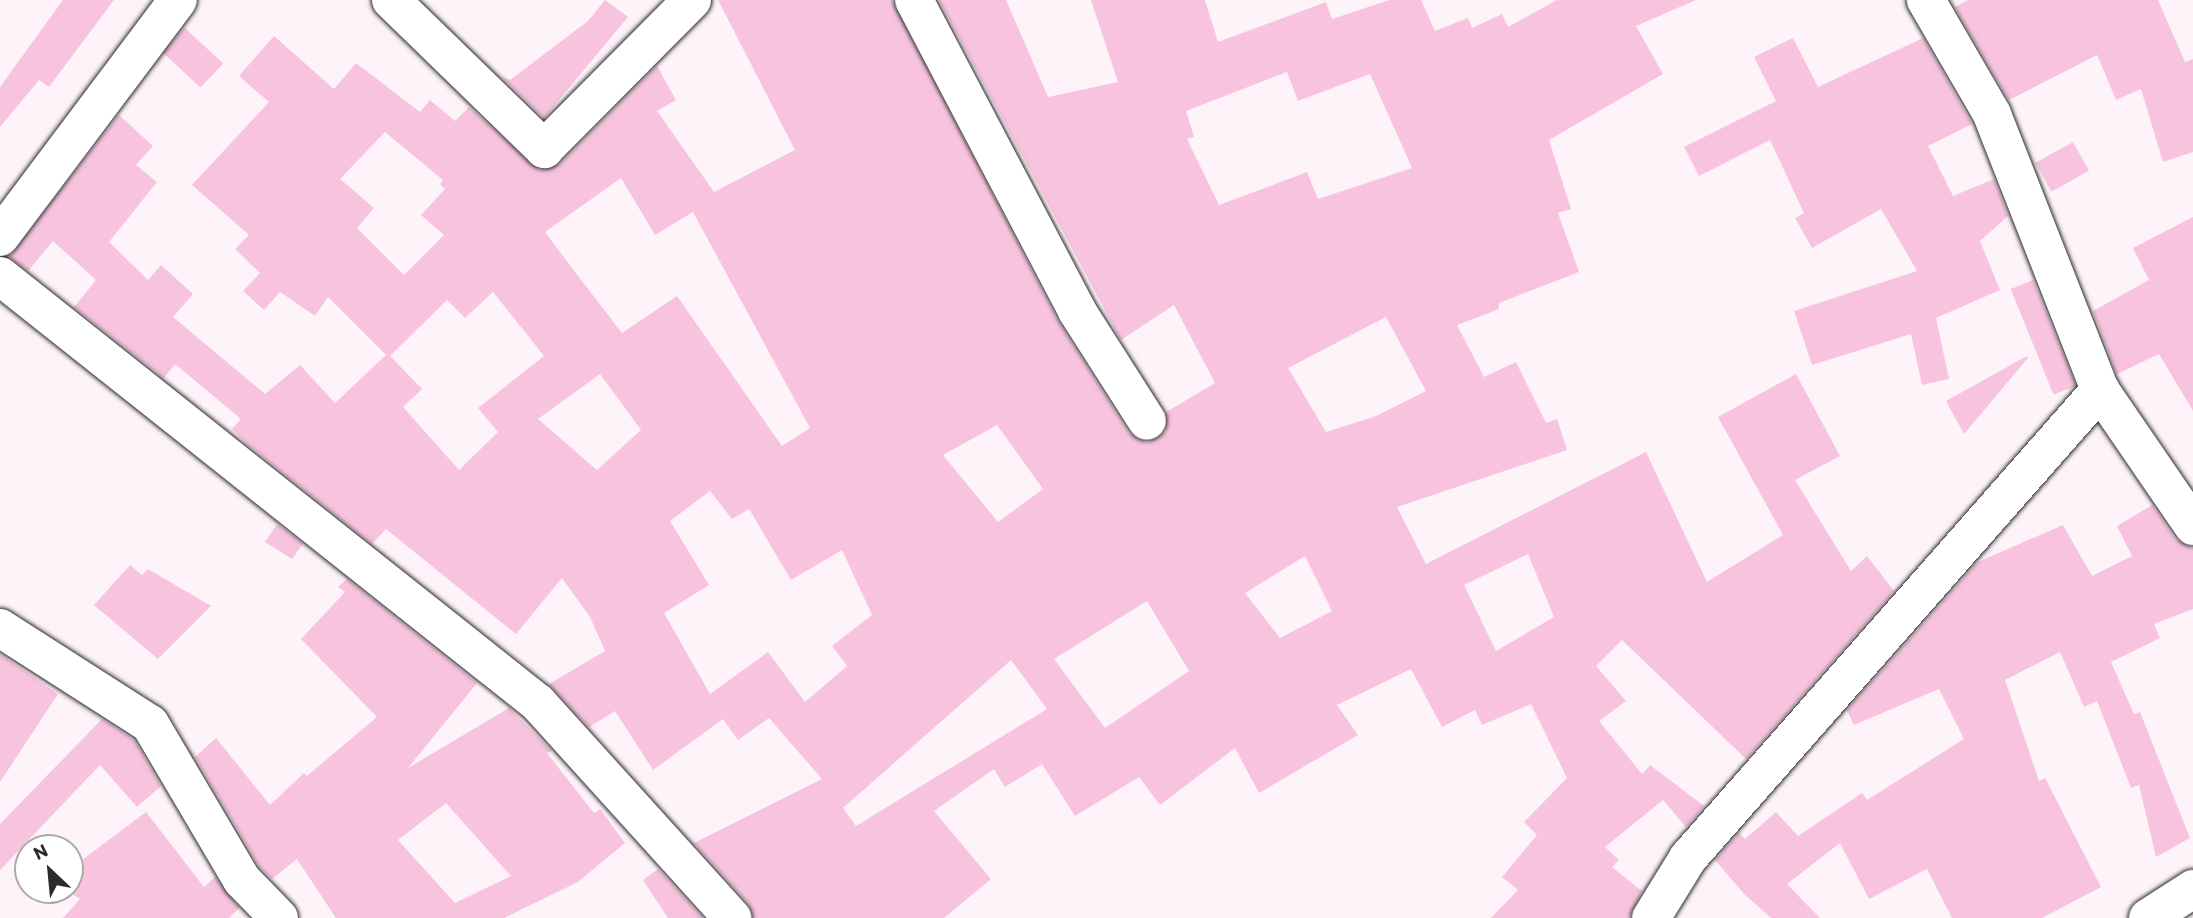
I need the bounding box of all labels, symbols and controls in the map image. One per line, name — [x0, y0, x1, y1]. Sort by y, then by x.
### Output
north arrow — [14, 834, 84, 904]
text: N — [30, 838, 51, 865]

